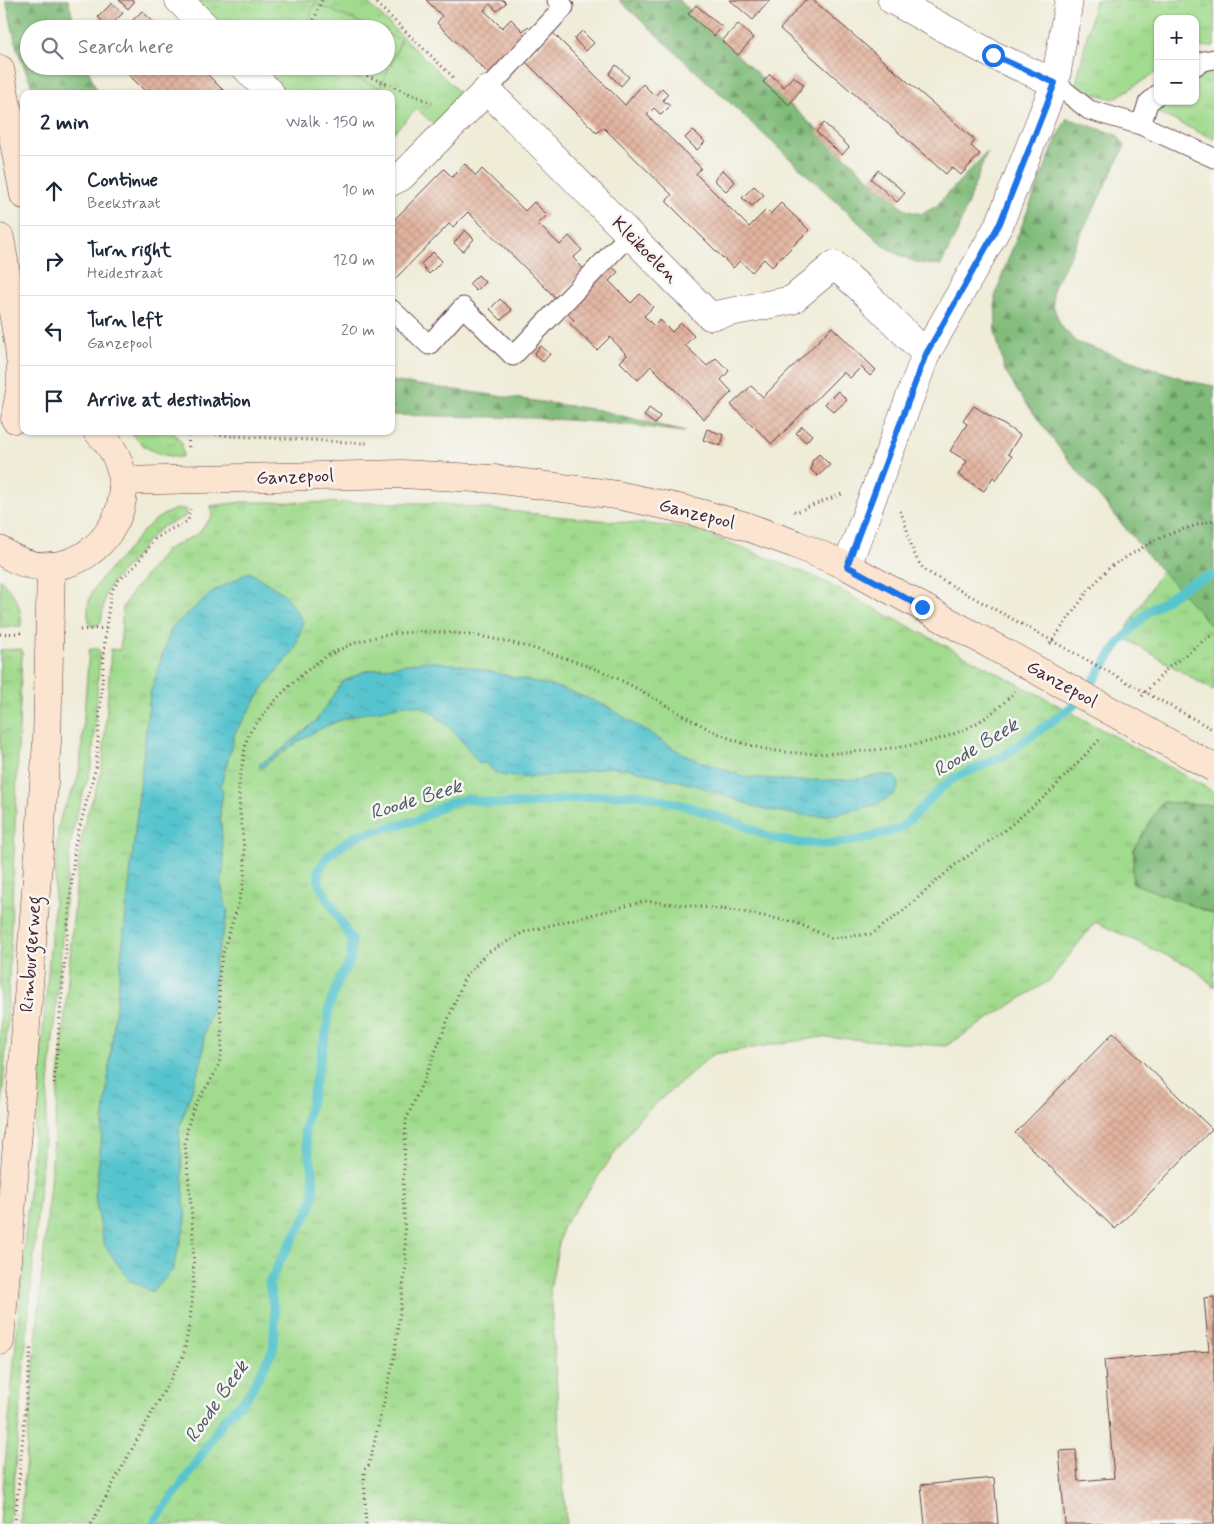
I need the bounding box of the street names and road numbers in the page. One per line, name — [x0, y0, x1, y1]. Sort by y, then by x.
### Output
street label: Kleikoelen — [606, 211, 684, 289]
street label: Ganzepool — [256, 463, 335, 491]
street label: Ganzepool — [656, 492, 738, 536]
street label: Ganzepool — [1022, 654, 1102, 714]
street label: Rimburgerweg — [14, 895, 51, 1013]

